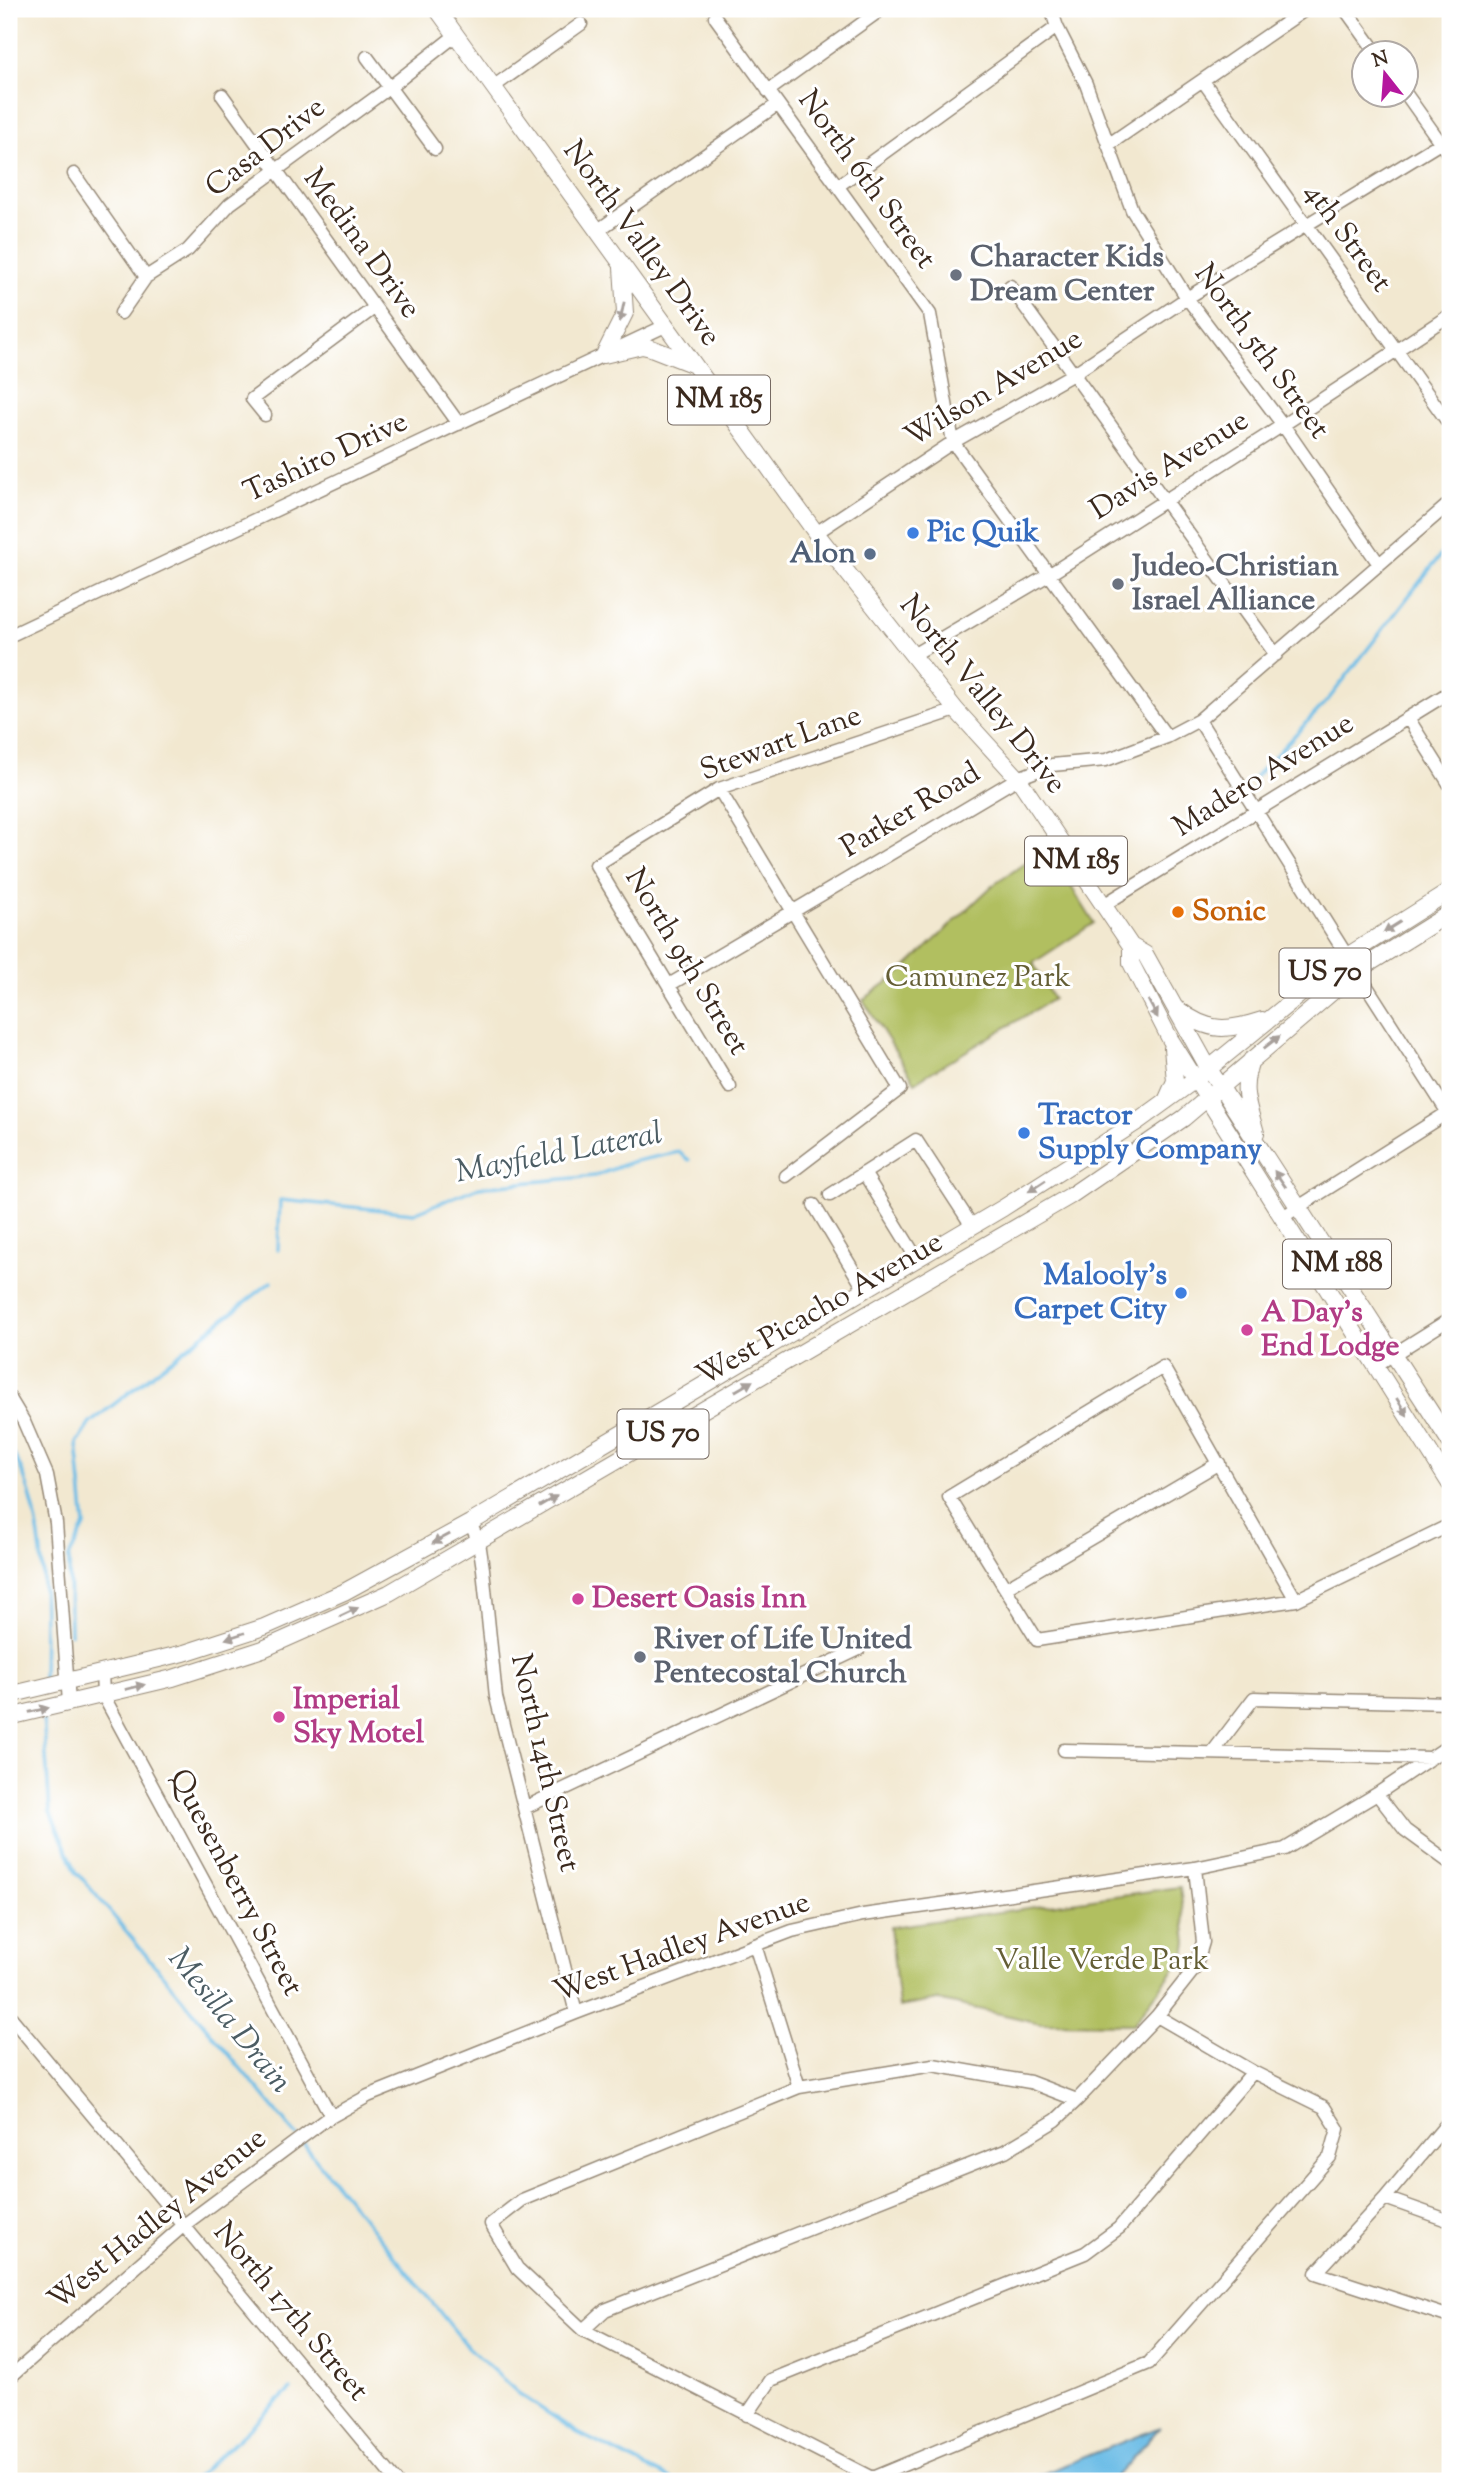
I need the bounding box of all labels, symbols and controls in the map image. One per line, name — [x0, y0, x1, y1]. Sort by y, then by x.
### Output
north arrow — [1350, 38, 1420, 108]
text: N — [1370, 45, 1392, 75]
street label: North 6th Street — [786, 82, 946, 278]
street label: Casa Drive — [197, 87, 335, 209]
street label: North Valley Drive — [552, 132, 730, 356]
street label: Medina Drive — [292, 160, 430, 328]
street label: 4th Street — [1292, 174, 1402, 302]
place label: Character Kids Dream Center — [970, 237, 1164, 314]
street label: North 5th Street — [1183, 255, 1339, 449]
marker: Character Kids Dream Center — [948, 267, 964, 283]
one-way arrow — [616, 302, 627, 324]
street label: Wilson Avenue — [897, 319, 1091, 459]
road number: NM 185 — [668, 376, 770, 424]
street label: Davis Avenue — [1082, 400, 1258, 532]
street label: Tashiro Drive — [237, 401, 415, 515]
place label: Pic Quik — [927, 512, 1040, 555]
marker: Pic Quik — [905, 525, 921, 541]
place label: Alon — [789, 533, 856, 576]
marker: Alon — [862, 546, 878, 562]
place label: Judeo-Christian Israel Alliance — [1130, 546, 1339, 623]
marker: Judeo-Christian Israel Alliance — [1110, 576, 1126, 592]
street label: North Valley Drive — [888, 586, 1076, 804]
street label: Stewart Lane — [694, 695, 868, 793]
street label: Madero Avenue — [1165, 703, 1363, 849]
street label: Parker Road — [833, 752, 989, 870]
road number: NM 185 — [1025, 836, 1127, 886]
street label: North 9th Street — [613, 860, 759, 1064]
place label: Sonic — [1192, 891, 1266, 934]
marker: Sonic — [1170, 904, 1186, 920]
one-way arrow — [1383, 921, 1402, 934]
road number: US 70 — [1280, 948, 1370, 998]
park label: Camunez Park — [885, 957, 1071, 1000]
one-way arrow — [1147, 999, 1159, 1019]
one-way arrow — [1262, 1035, 1280, 1050]
place label: Tractor Supply Company — [1038, 1095, 1262, 1172]
water label: Mayfield Lateral — [452, 1111, 666, 1197]
marker: Tractor Supply Company — [1016, 1125, 1032, 1141]
one-way arrow — [1273, 1170, 1287, 1188]
one-way arrow — [1028, 1179, 1046, 1193]
street label: West Picacho Avenue — [689, 1222, 951, 1398]
road number: NM 188 — [1283, 1240, 1391, 1288]
place label: Malooly's Carpet City — [1014, 1255, 1167, 1332]
marker: Malooly's Carpet City — [1173, 1285, 1189, 1301]
place label: A Day's End Lodge — [1261, 1292, 1400, 1369]
marker: A Day's End Lodge — [1239, 1322, 1255, 1338]
one-way arrow — [735, 1380, 754, 1393]
one-way arrow — [1395, 1398, 1408, 1417]
road number: US 70 — [618, 1410, 708, 1458]
one-way arrow — [538, 1495, 558, 1507]
one-way arrow — [431, 1533, 450, 1545]
place label: Desert Oasis Inn — [592, 1578, 807, 1621]
marker: Desert Oasis Inn — [570, 1591, 586, 1607]
one-way arrow — [339, 1606, 359, 1617]
place label: River of Life United Pentecostal Church — [654, 1619, 912, 1696]
one-way arrow — [225, 1631, 246, 1642]
marker: River of Life United Pentecostal Church — [632, 1649, 648, 1665]
street label: North 14th Street — [498, 1650, 590, 1876]
place label: Imperial Sky Motel — [293, 1679, 425, 1756]
one-way arrow — [124, 1681, 146, 1692]
one-way arrow — [28, 1704, 50, 1715]
marker: Imperial Sky Motel — [271, 1709, 287, 1725]
street label: Quesenberry Street — [157, 1762, 313, 2004]
street label: West Hadley Avenue — [548, 1882, 816, 2014]
water label: Mesilla Drain — [156, 1938, 302, 2104]
park label: Valle Verde Park — [995, 1940, 1209, 1983]
street label: West Hadley Avenue — [40, 2118, 276, 2322]
street label: North 17th Street — [202, 2213, 378, 2411]

